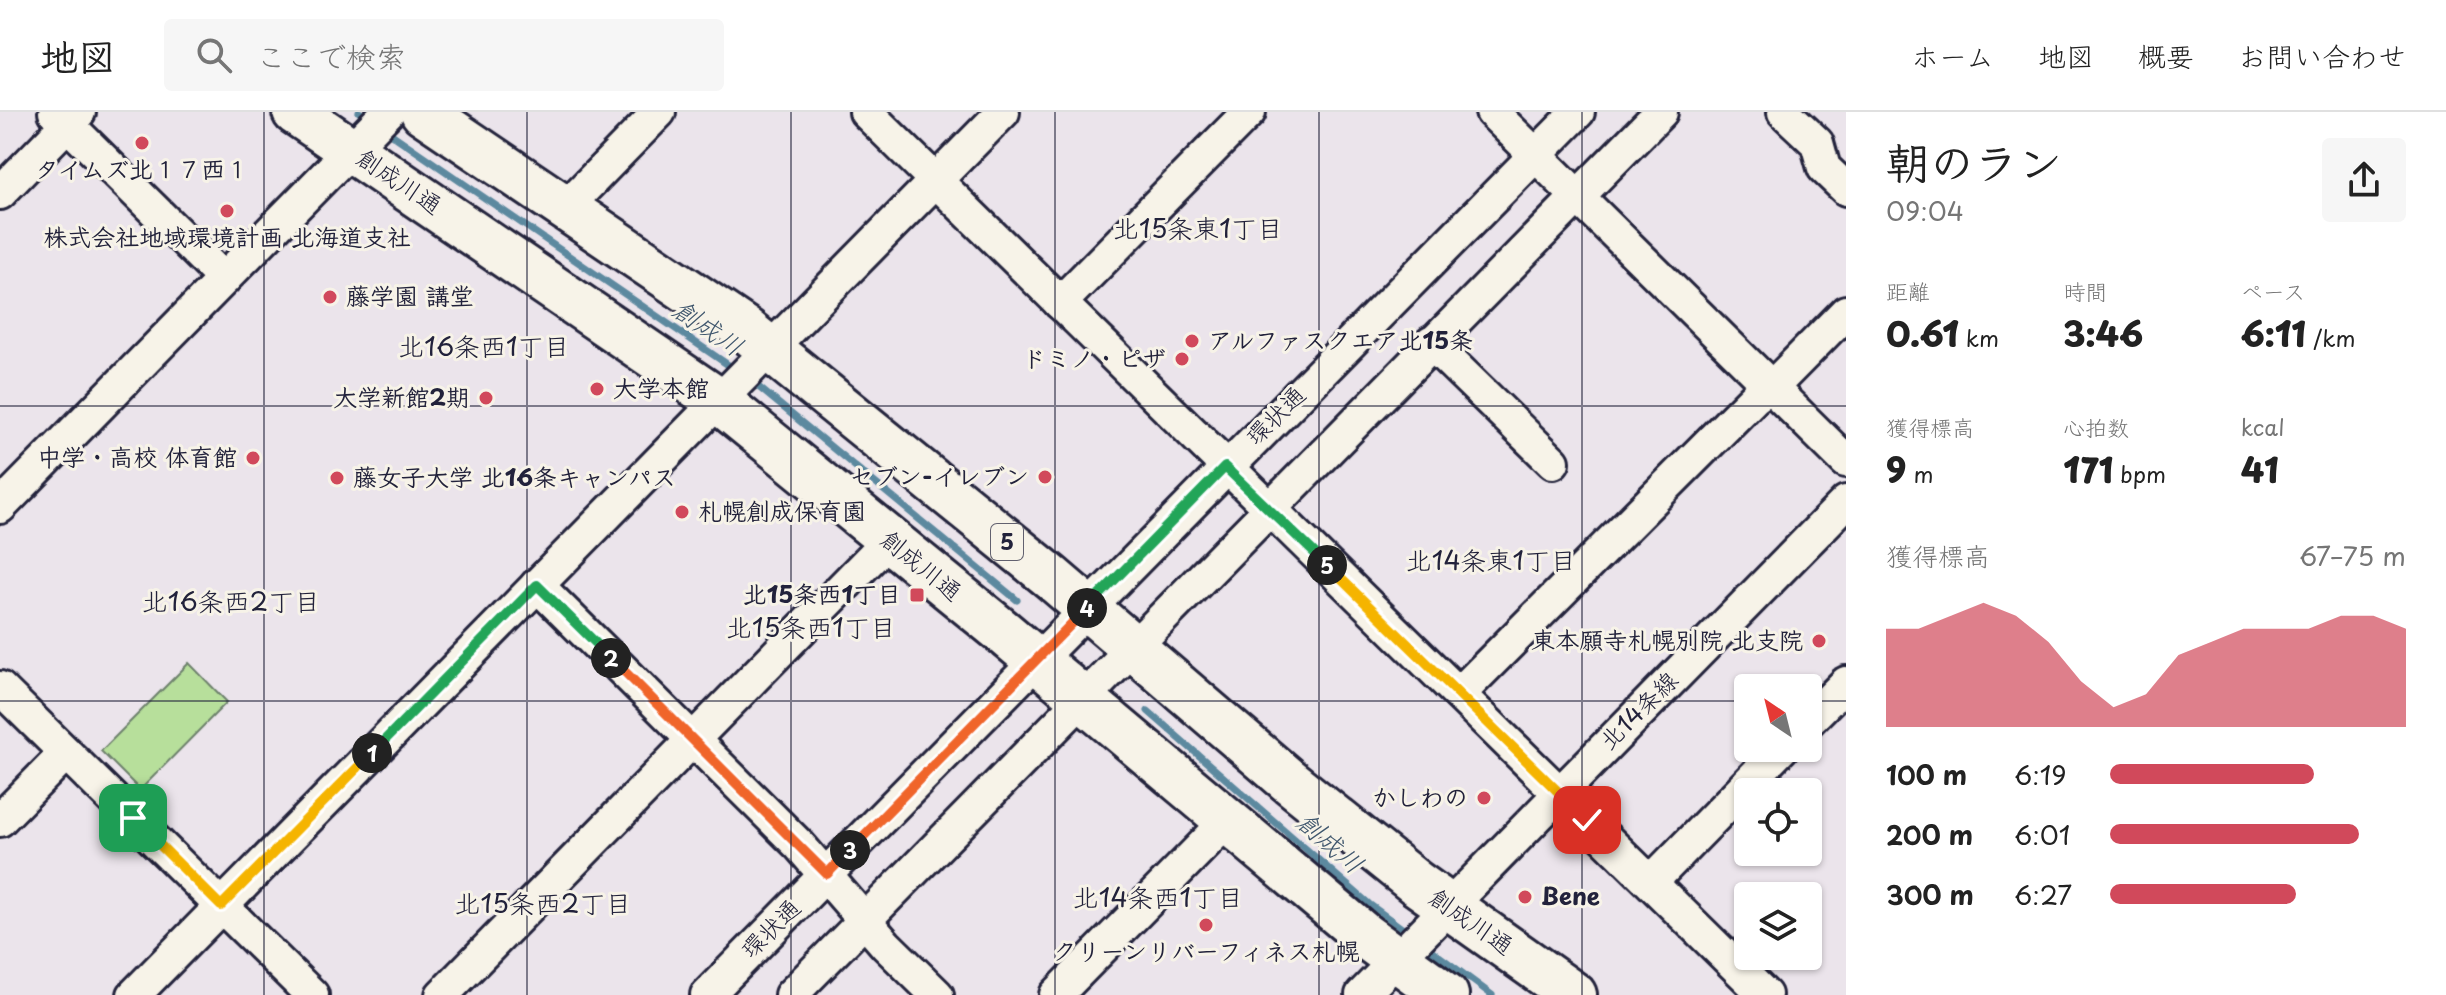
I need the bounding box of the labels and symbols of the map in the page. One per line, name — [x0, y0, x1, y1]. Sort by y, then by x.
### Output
marker: タイムズ北１７西１ — [133, 134, 151, 152]
street label: 創成川通 — [350, 139, 450, 222]
place label: タイムズ北１７西１ — [35, 150, 249, 186]
marker: 株式会社地域環境計画 北海道支社 — [218, 202, 236, 220]
district label: 北15条東1丁目 — [1113, 208, 1283, 247]
place label: 株式会社地域環境計画 北海道支社 — [43, 218, 411, 254]
place label: 藤学園 講堂 — [346, 277, 474, 313]
marker: 藤学園 講堂 — [321, 288, 339, 306]
water label: 創成川 — [666, 289, 752, 365]
place label: アルファスクエア北15条 — [1208, 321, 1473, 357]
district label: 北16条西1丁目 — [398, 326, 570, 365]
marker: アルファスクエア北15条 — [1183, 332, 1201, 350]
place label: ドミノ・ピザ — [1022, 339, 1166, 375]
marker: ドミノ・ピザ — [1173, 350, 1191, 368]
place label: 大学本館 — [613, 369, 709, 405]
street label: 環状通 — [1236, 376, 1313, 453]
place label: 大学新館2期 — [333, 378, 470, 414]
marker: 大学本館 — [588, 380, 606, 398]
marker: 大学新館2期 — [477, 389, 495, 407]
place label: 中学・高校 体育館 — [37, 438, 237, 474]
marker: 中学・高校 体育館 — [244, 449, 262, 467]
place label: セブン-イレブン — [850, 457, 1029, 493]
place label: 藤女子大学 北16条キャンパス — [353, 458, 676, 494]
marker: セブン-イレブン — [1036, 468, 1054, 486]
marker: 藤女子大学 北16条キャンパス — [328, 469, 346, 487]
place label: 札幌創成保育園 — [698, 492, 866, 528]
marker: 札幌創成保育園 — [673, 503, 691, 521]
street label: 創成川通 — [874, 520, 971, 609]
road number: 5 — [991, 524, 1023, 560]
district label: 北14条東1丁目 — [1406, 540, 1576, 579]
pin: 5 — [1307, 545, 1347, 585]
place label: 北15条西1丁目 — [743, 575, 901, 611]
district label: 北16条西2丁目 — [142, 581, 320, 620]
marker: 北15条西1丁目 — [908, 586, 926, 604]
pin: 4 — [1067, 588, 1107, 628]
district label: 北15条西1丁目 — [726, 607, 896, 646]
place label: 東本願寺札幌別院 北支院 — [1531, 621, 1803, 657]
marker: 東本願寺札幌別院 北支院 — [1810, 632, 1828, 650]
pin: 2 — [591, 638, 631, 678]
street label: 北14条線 — [1590, 662, 1685, 757]
north arrow — [1734, 674, 1822, 762]
pin: 1 — [352, 733, 392, 773]
place label: かしわの — [1372, 778, 1468, 814]
pin — [99, 784, 167, 852]
pin — [1553, 786, 1621, 854]
marker: かしわの — [1475, 789, 1493, 807]
water label: 創成川 — [1289, 802, 1373, 882]
pin: 3 — [830, 830, 870, 870]
district label: 北14条西1丁目 — [1073, 877, 1243, 916]
place label: Bene — [1541, 877, 1600, 913]
street label: 創成川通 — [1423, 878, 1522, 963]
district label: 北15条西2丁目 — [455, 883, 631, 922]
marker: Bene — [1516, 888, 1534, 906]
street label: 環状通 — [731, 889, 808, 966]
marker: クリーンリバーフィネス札幌 — [1197, 916, 1215, 934]
place label: クリーンリバーフィネス札幌 — [1052, 932, 1360, 968]

